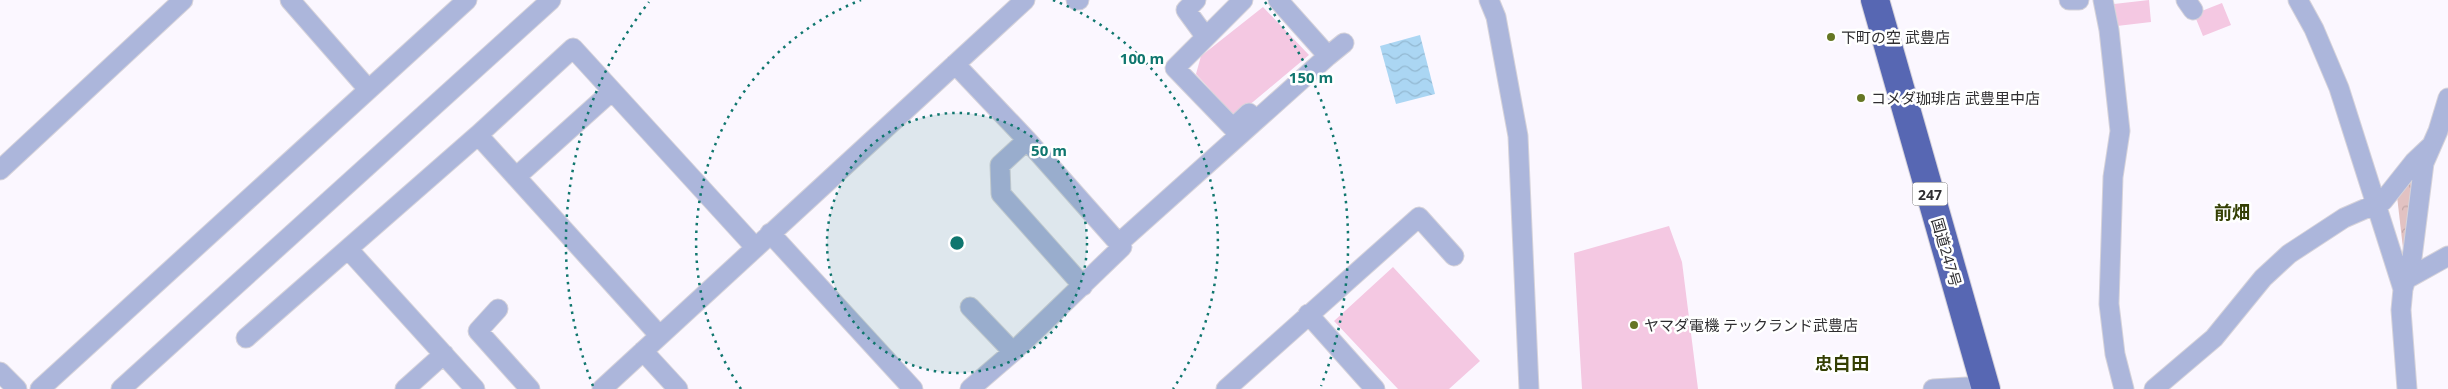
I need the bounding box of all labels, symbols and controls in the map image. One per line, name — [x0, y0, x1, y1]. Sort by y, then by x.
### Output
place label: 下町の空 武豊店 — [1841, 27, 1950, 47]
marker: 下町の空 武豊店 — [1825, 31, 1837, 43]
text: 100 m — [1120, 48, 1164, 68]
text: 150 m — [1289, 67, 1333, 87]
place label: コメダ珈琲店 武豊里中店 — [1871, 88, 2040, 108]
marker: コメダ珈琲店 武豊里中店 — [1855, 92, 1867, 104]
text: 50 m — [1031, 140, 1067, 160]
road number: 247 — [1912, 182, 1948, 205]
district label: 前畑 — [2214, 200, 2250, 224]
street label: 国道247号 — [1928, 215, 1966, 289]
centre of rings — [948, 234, 966, 252]
place label: ヤマダ電機 テックランド武豊店 — [1644, 315, 1858, 335]
marker: ヤマダ電機 テックランド武豊店 — [1628, 319, 1640, 331]
district label: 忠白田 — [1815, 351, 1869, 375]

